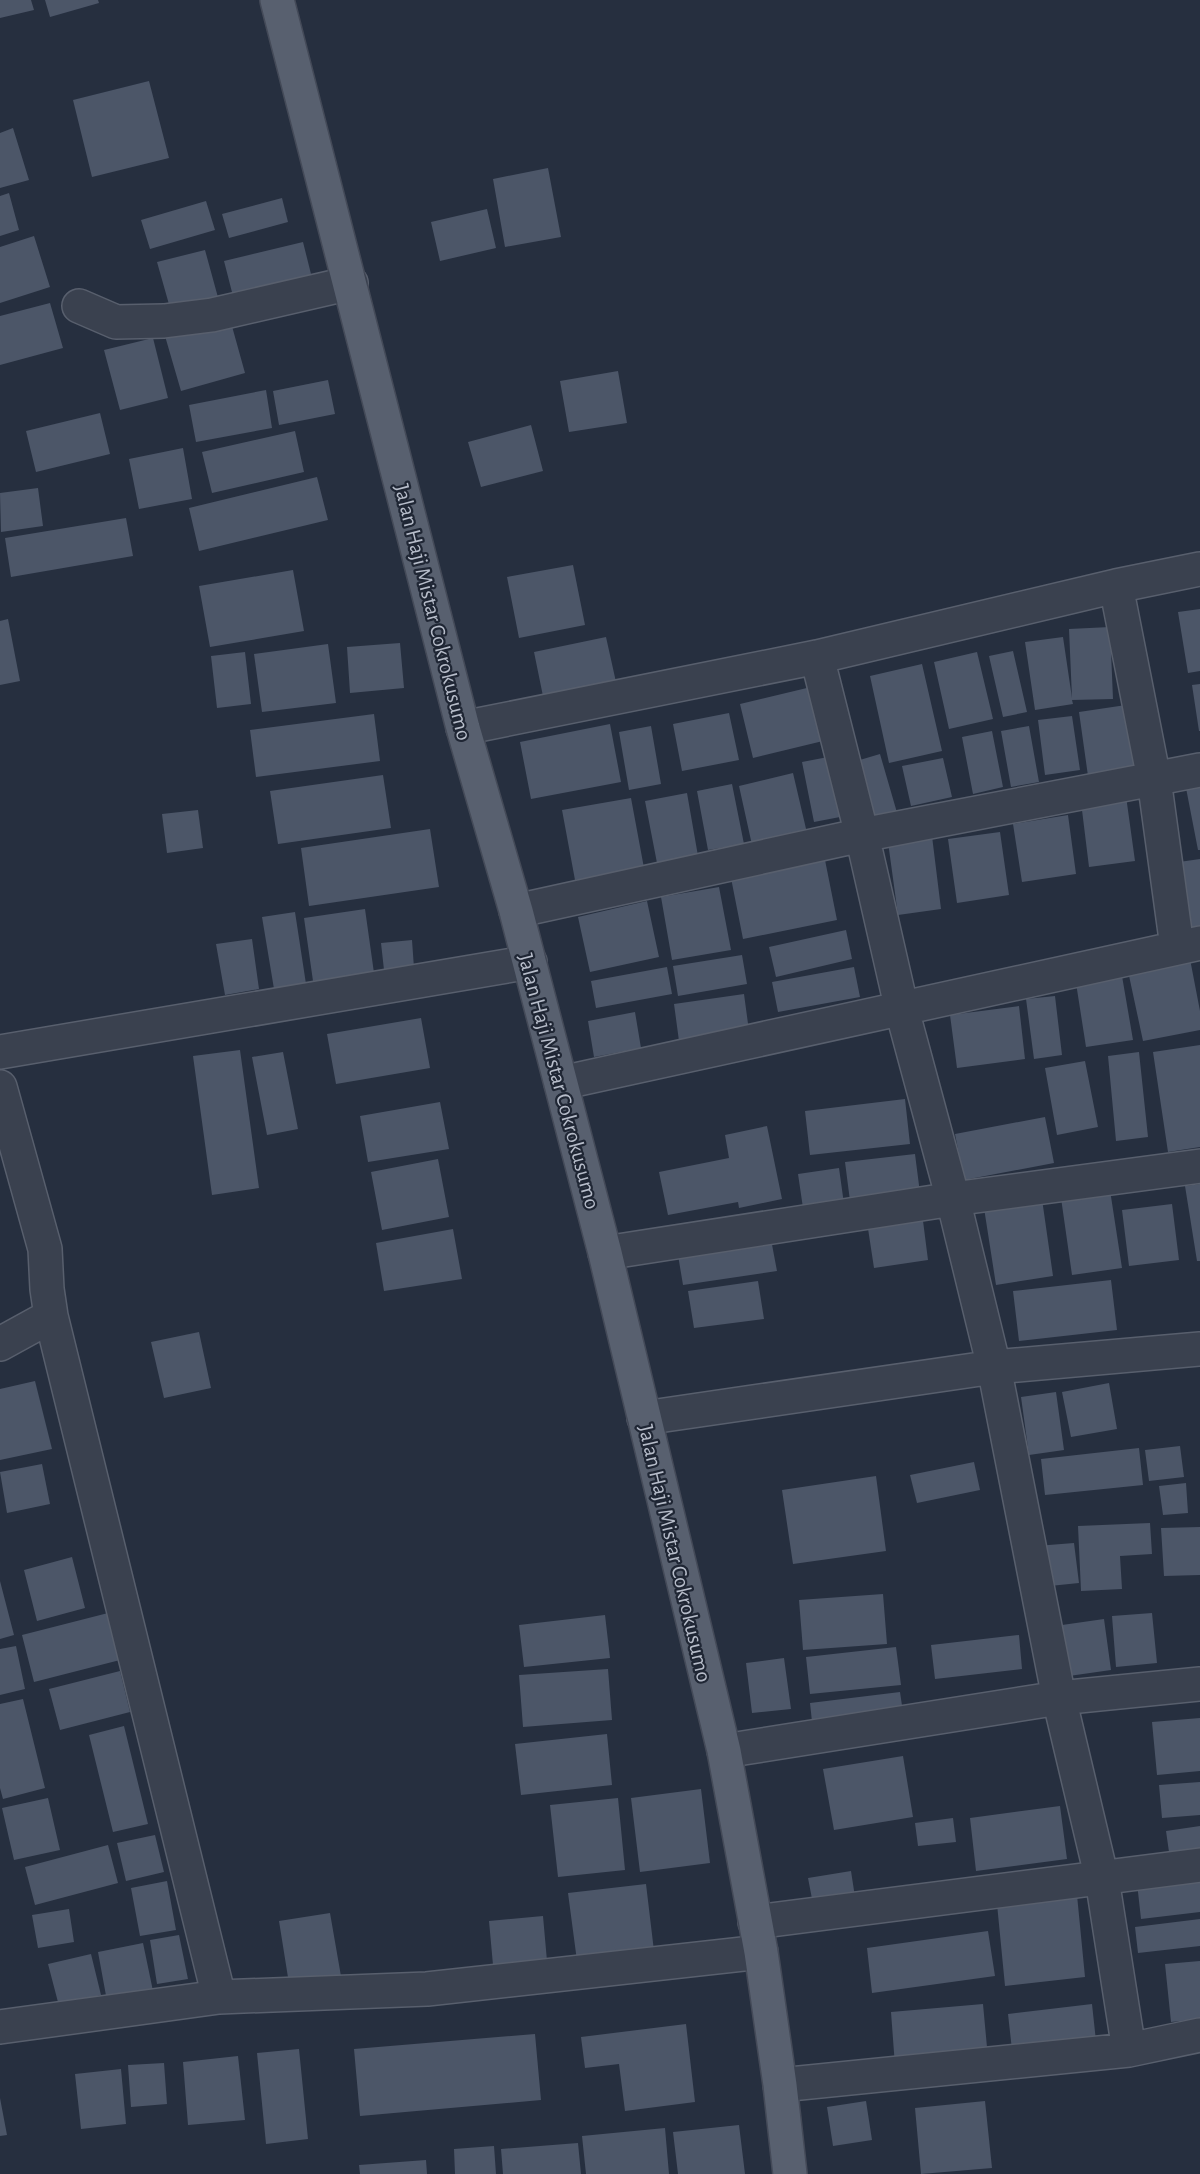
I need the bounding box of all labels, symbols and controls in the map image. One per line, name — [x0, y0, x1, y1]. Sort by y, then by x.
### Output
street label: Jalan Haji Mistar Cokrokusumo — [390, 482, 476, 743]
street label: Jalan Haji Mistar Cokrokusumo — [514, 951, 604, 1211]
street label: Jalan Haji Mistar Cokrokusumo — [635, 1422, 715, 1684]

